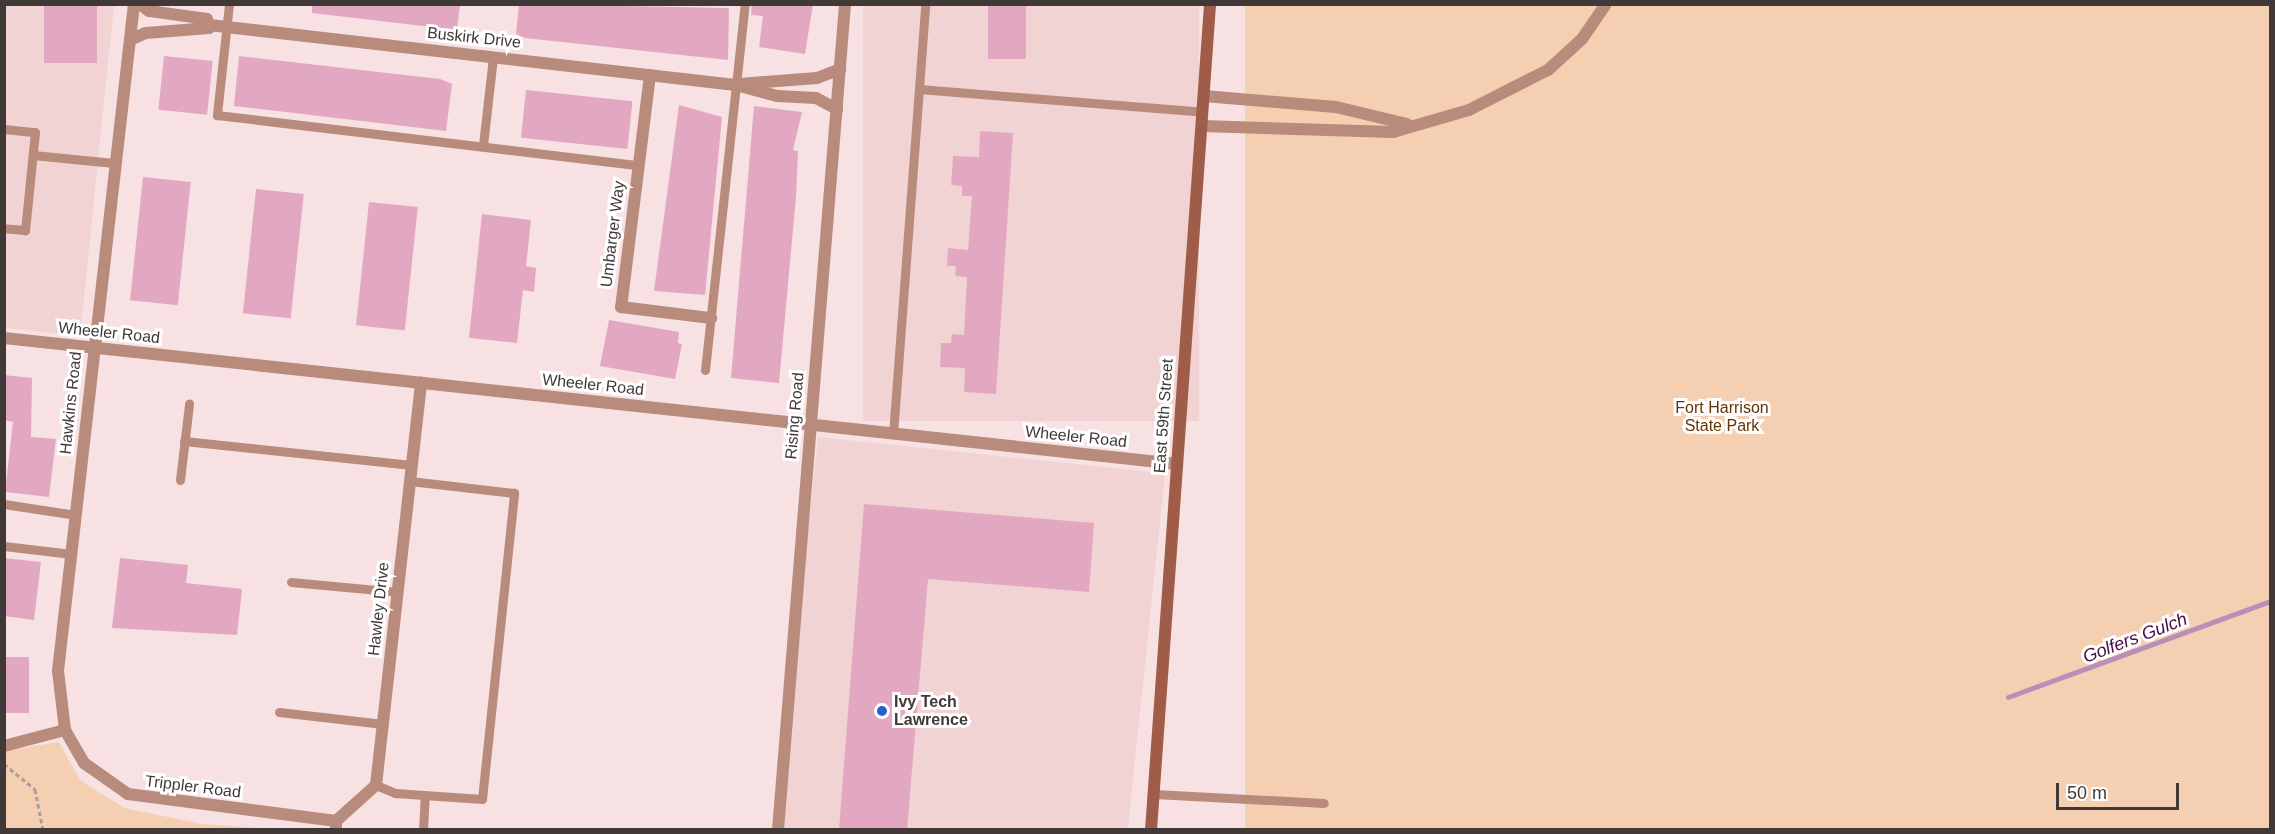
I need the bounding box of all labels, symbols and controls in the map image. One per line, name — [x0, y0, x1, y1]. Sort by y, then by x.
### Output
street label: Buskirk Drive — [426, 24, 522, 52]
street label: Umbarger Way — [597, 180, 629, 288]
street label: Wheeler Road — [57, 318, 161, 348]
street label: Hawkins Road — [56, 351, 86, 455]
street label: East 59th Street — [1150, 358, 1178, 474]
street label: Wheeler Road — [541, 370, 645, 400]
street label: Rising Road — [782, 372, 808, 460]
park label: Fort Harrison State Park — [1675, 398, 1769, 436]
street label: Wheeler Road — [1024, 422, 1128, 452]
street label: Hawley Drive — [365, 561, 393, 657]
water label: Golfers Gulch — [2080, 608, 2190, 668]
place label: Ivy Tech Lawrence — [894, 692, 968, 730]
marker: Ivy Tech Lawrence — [875, 704, 889, 718]
scale bar — [2059, 771, 2182, 809]
street label: Trippler Road — [144, 772, 242, 802]
text: 50 m — [2067, 783, 2107, 803]

